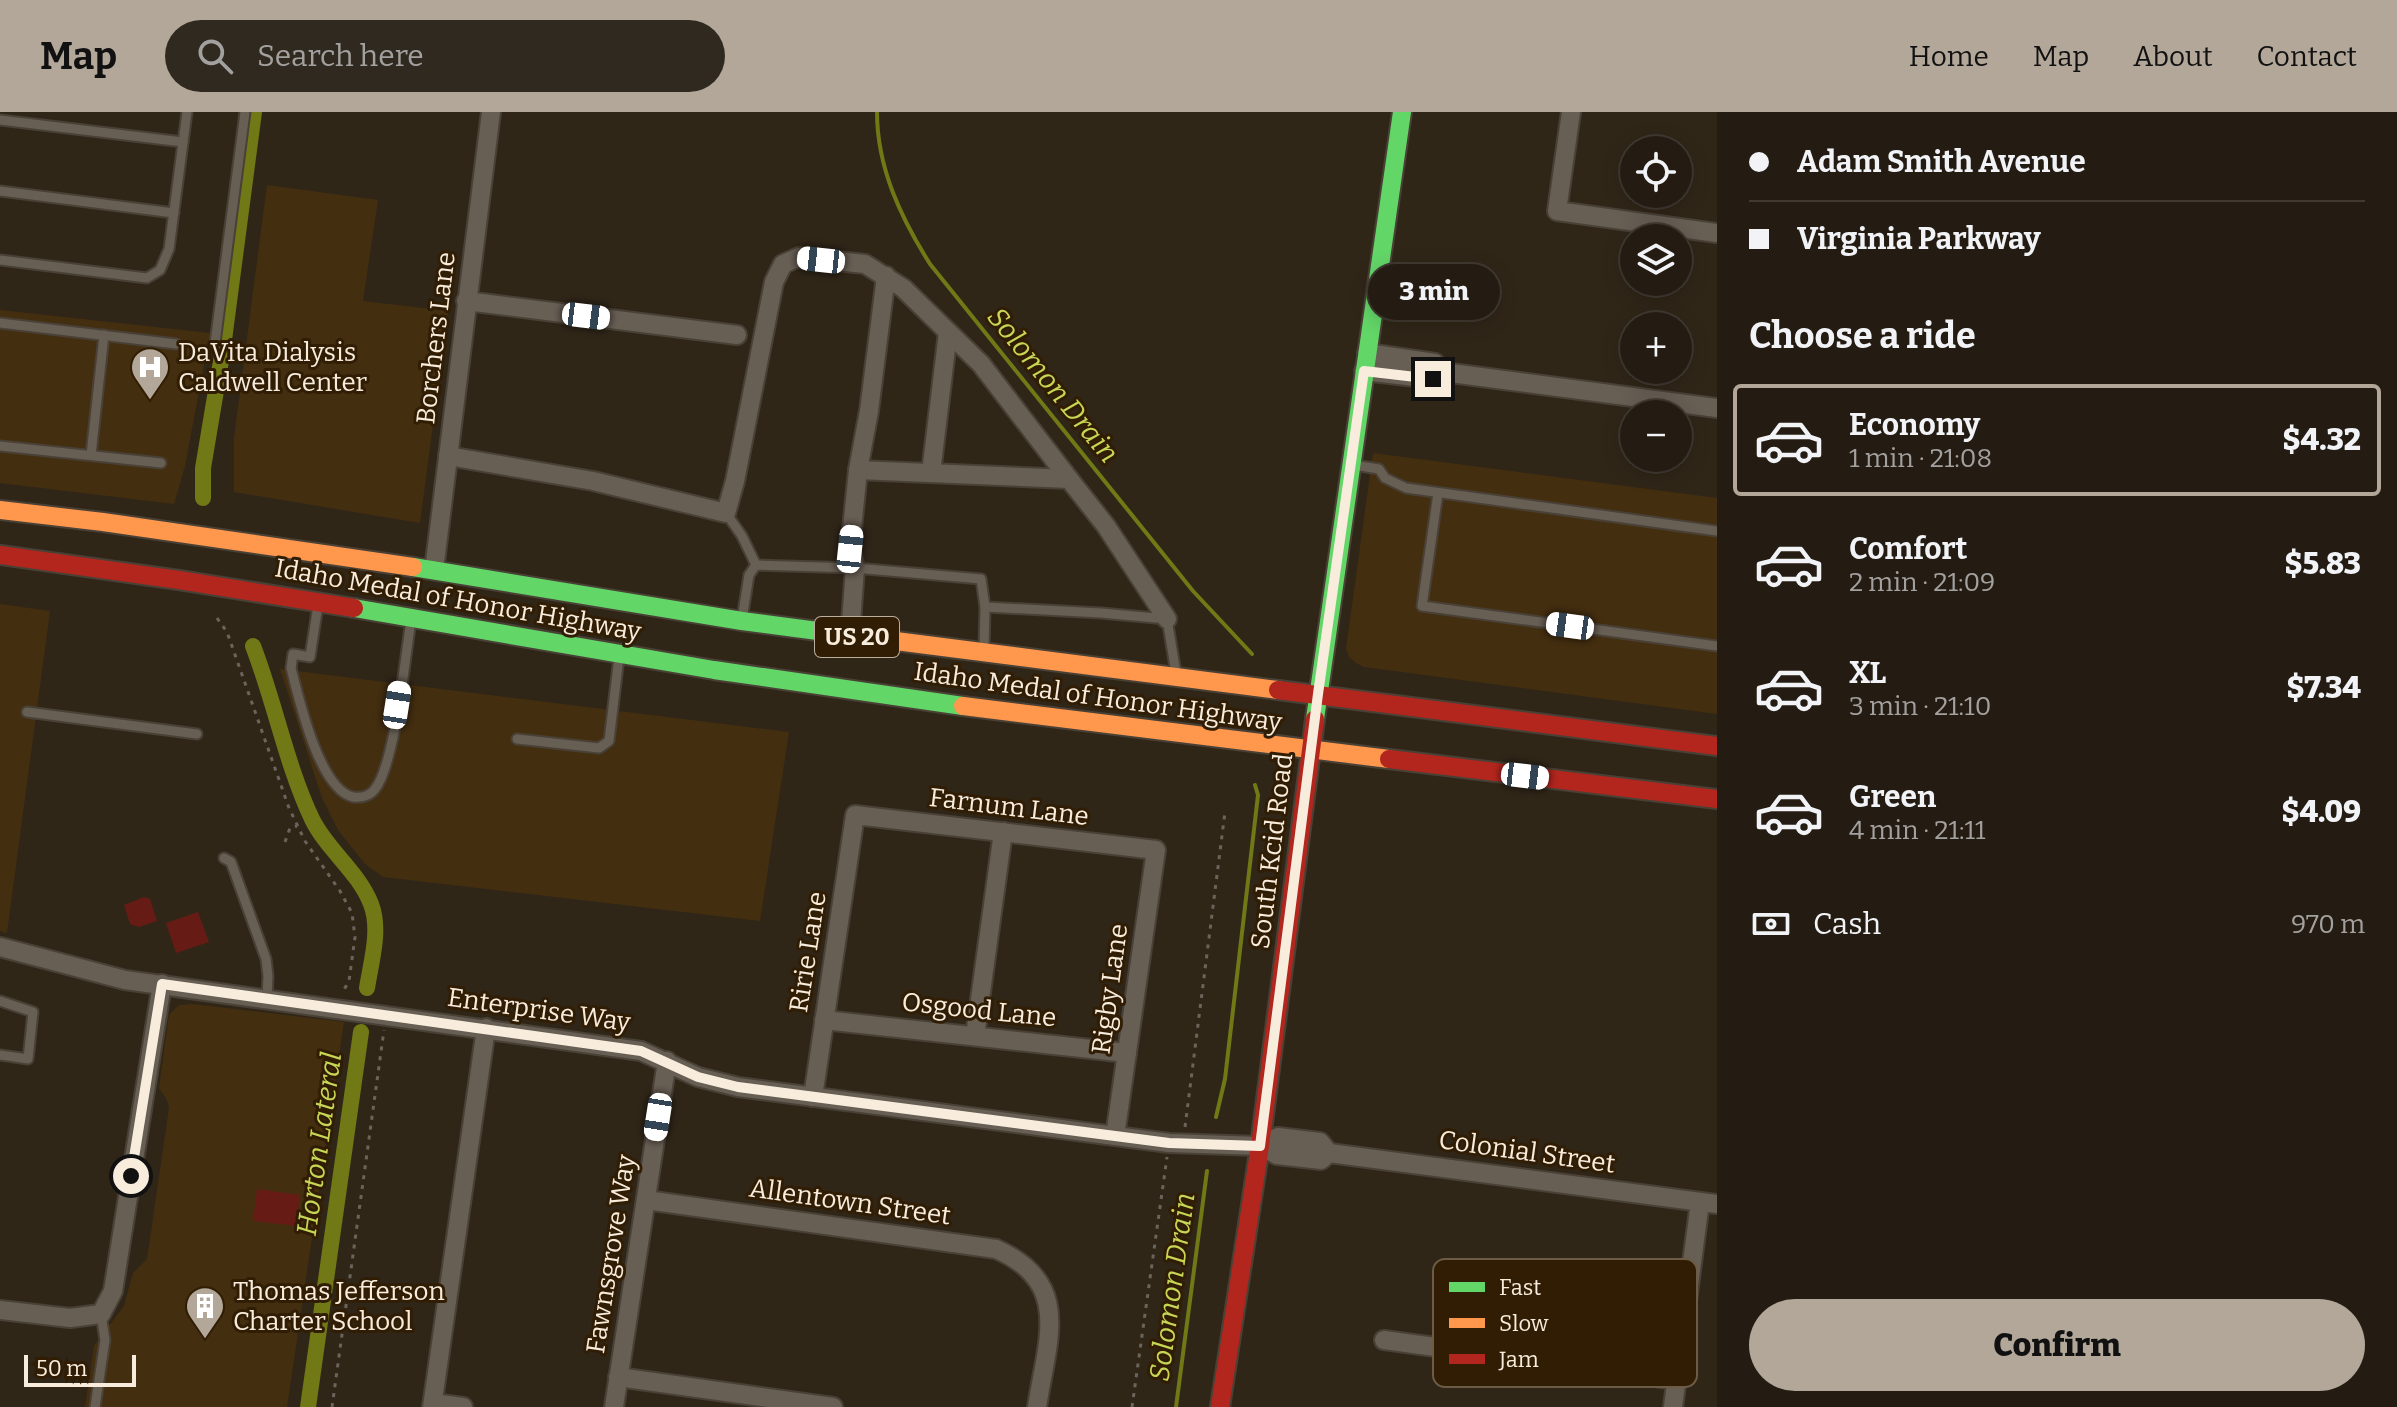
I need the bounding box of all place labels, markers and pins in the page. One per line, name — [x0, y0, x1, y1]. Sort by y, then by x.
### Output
place label: DaVita Dialysis Caldwell Center — [178, 337, 368, 398]
hospital icon: DaVita Dialysis Caldwell Center — [129, 346, 171, 401]
place label: Thomas Jefferson Charter School — [233, 1276, 445, 1337]
building icon: Thomas Jefferson Charter School — [184, 1285, 226, 1340]

